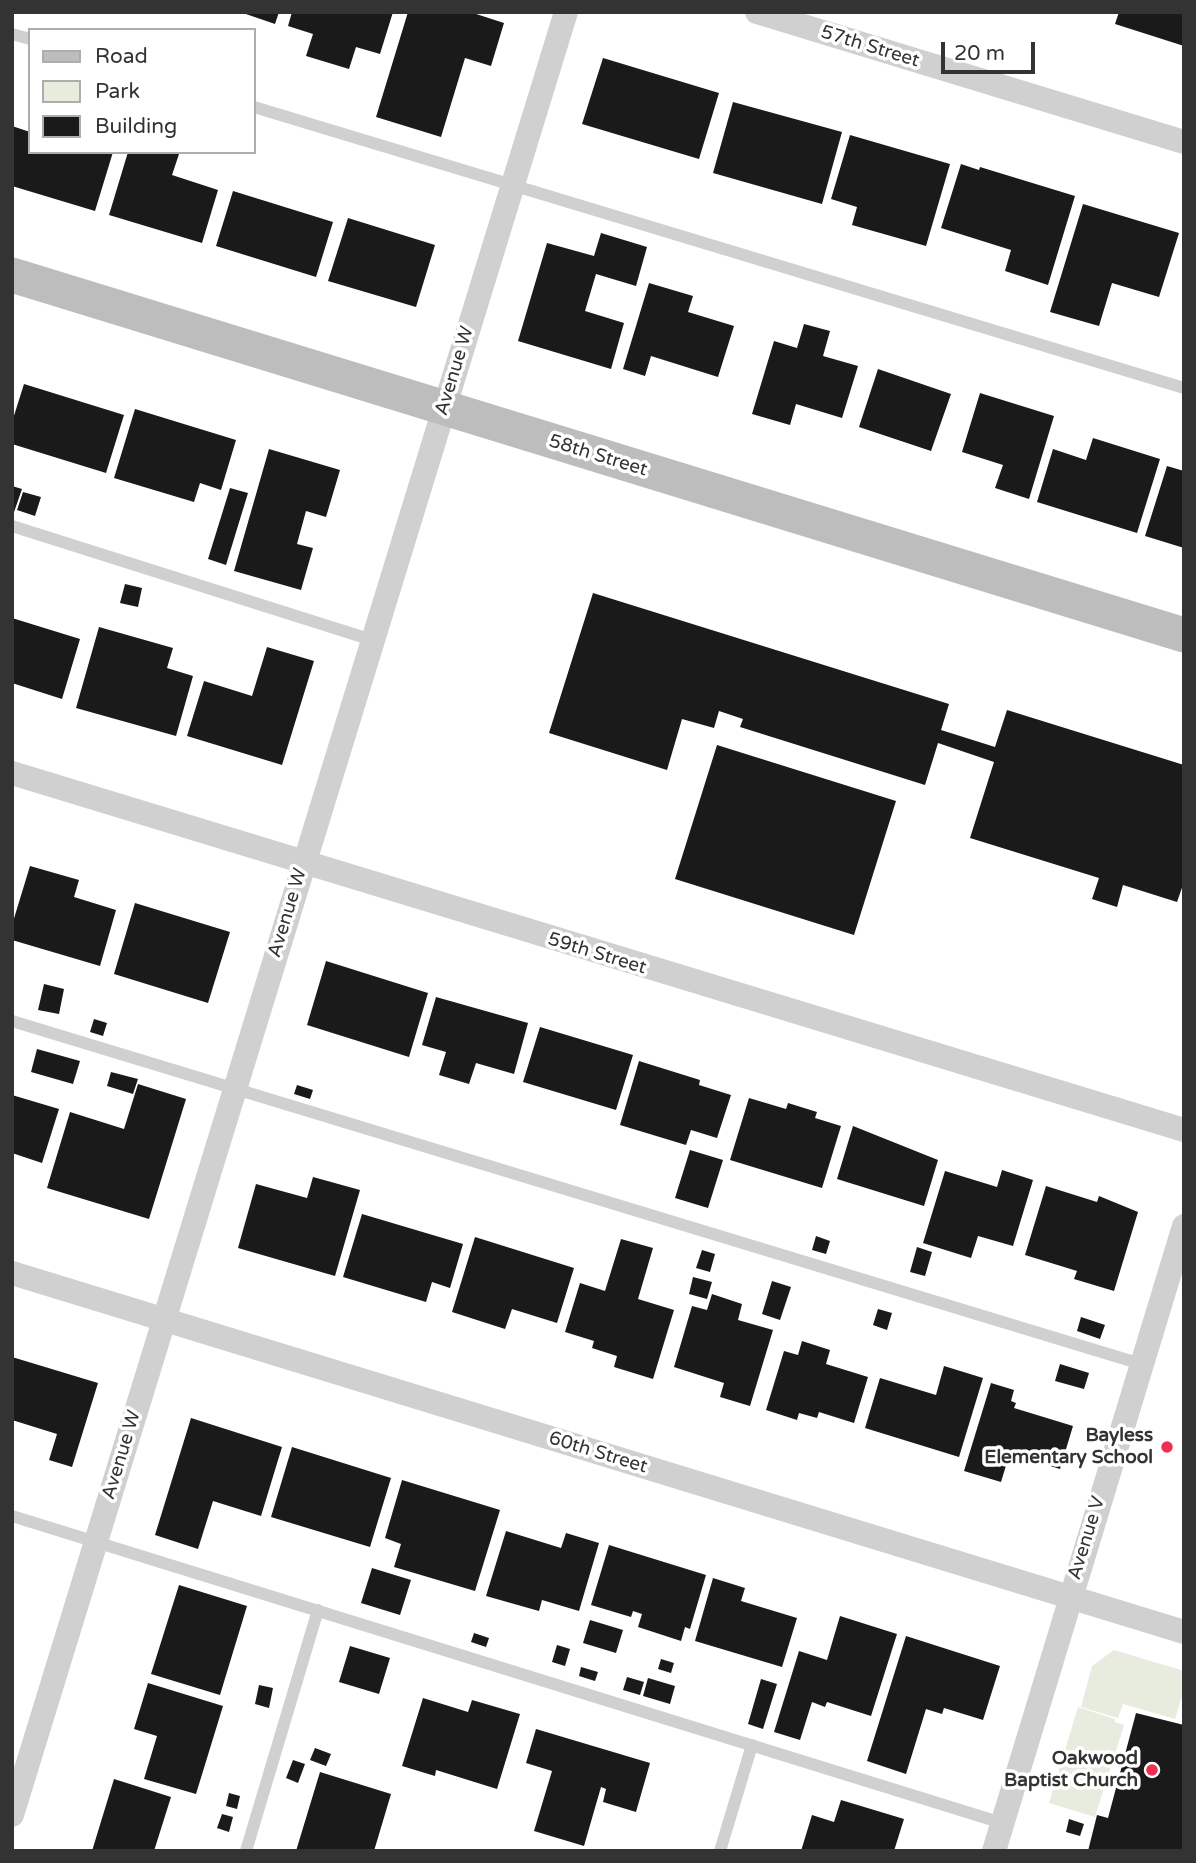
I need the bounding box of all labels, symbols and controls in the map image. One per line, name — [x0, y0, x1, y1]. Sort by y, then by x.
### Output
street label: 57th Street — [818, 21, 922, 73]
legend — [28, 28, 256, 154]
scale bar — [944, 28, 1038, 72]
text: 20 m — [954, 41, 1005, 66]
text: Road — [95, 44, 148, 69]
text: Park — [95, 79, 140, 104]
text: Building — [95, 114, 177, 139]
street label: Avenue W — [431, 324, 479, 418]
street label: 58th Street — [546, 430, 650, 482]
street label: Avenue W — [264, 866, 312, 960]
street label: 59th Street — [545, 928, 649, 980]
street label: Avenue W — [98, 1408, 146, 1502]
place label: Bayless Elementary School — [984, 1425, 1153, 1469]
street label: 60th Street — [546, 1427, 650, 1479]
marker: Bayless Elementary School — [1159, 1439, 1175, 1455]
street label: Avenue V — [1064, 1493, 1110, 1583]
place label: Oakwood Baptist Church — [1004, 1748, 1138, 1792]
marker: Oakwood Baptist Church — [1144, 1762, 1160, 1778]

